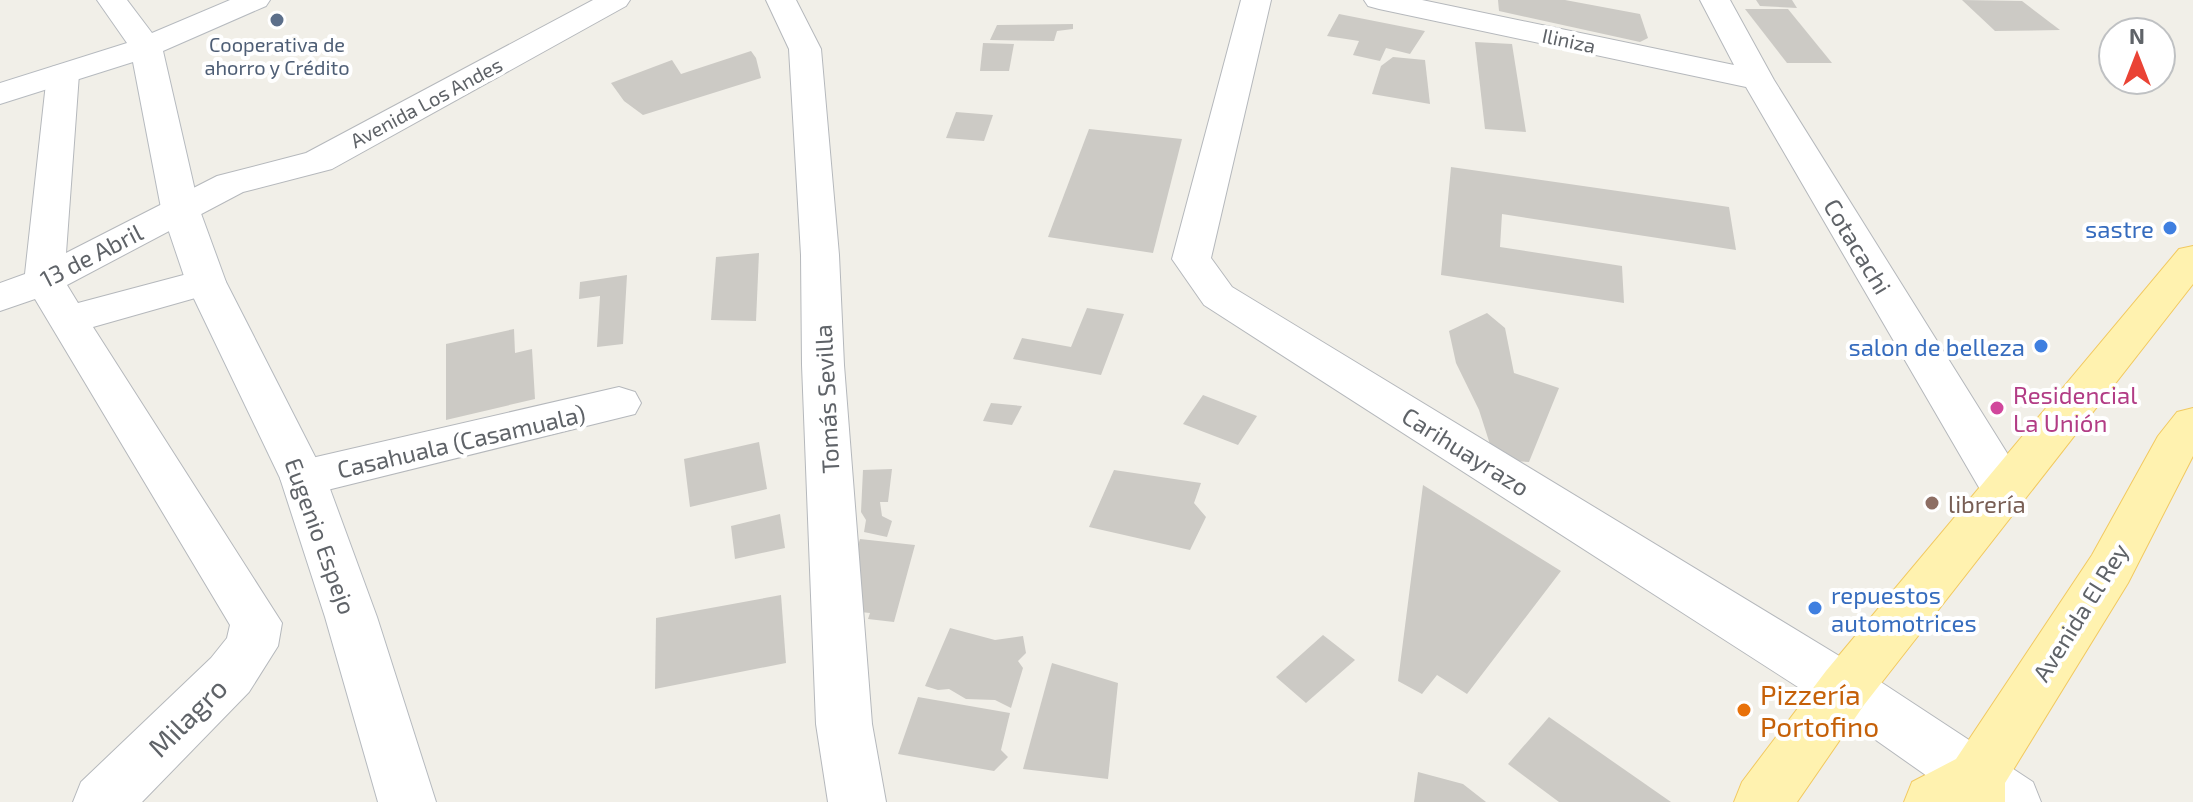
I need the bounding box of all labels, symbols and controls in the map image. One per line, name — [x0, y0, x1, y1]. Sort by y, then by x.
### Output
marker: Cooperativa de ahorro y Crédito — [268, 11, 286, 29]
north arrow — [2097, 16, 2177, 96]
text: N — [2129, 22, 2145, 48]
street label: Iliniza — [1540, 23, 1598, 57]
place label: Cooperativa de ahorro y Crédito — [204, 32, 350, 79]
street label: Avenida Los Andes — [346, 52, 506, 152]
street label: Cotacachi — [1818, 193, 1898, 299]
place label: sastre — [2085, 214, 2154, 243]
street label: 13 de Abril — [35, 217, 147, 293]
marker: sastre — [2161, 219, 2179, 237]
street label: Tomás Sevilla — [808, 324, 844, 474]
place label: salon de belleza — [1848, 332, 2025, 361]
marker: salon de belleza — [2032, 337, 2050, 355]
place label: Residencial La Unión — [2013, 380, 2137, 437]
street label: Casahuala (Casamuala) — [334, 398, 588, 484]
marker: Residencial La Unión — [1988, 399, 2006, 417]
street label: Carihuayrazo — [1397, 400, 1535, 502]
street label: Eugenio Espejo — [279, 454, 363, 618]
place label: librería — [1948, 489, 2026, 518]
marker: librería — [1923, 494, 1941, 512]
street label: Avenida El Rey — [2026, 537, 2134, 687]
place label: repuestos automotrices — [1831, 580, 1977, 637]
marker: repuestos automotrices — [1806, 599, 1824, 617]
street label: Milagro — [140, 670, 234, 764]
place label: Pizzería Portofino — [1760, 677, 1879, 743]
marker: Pizzería Portofino — [1735, 701, 1753, 719]

